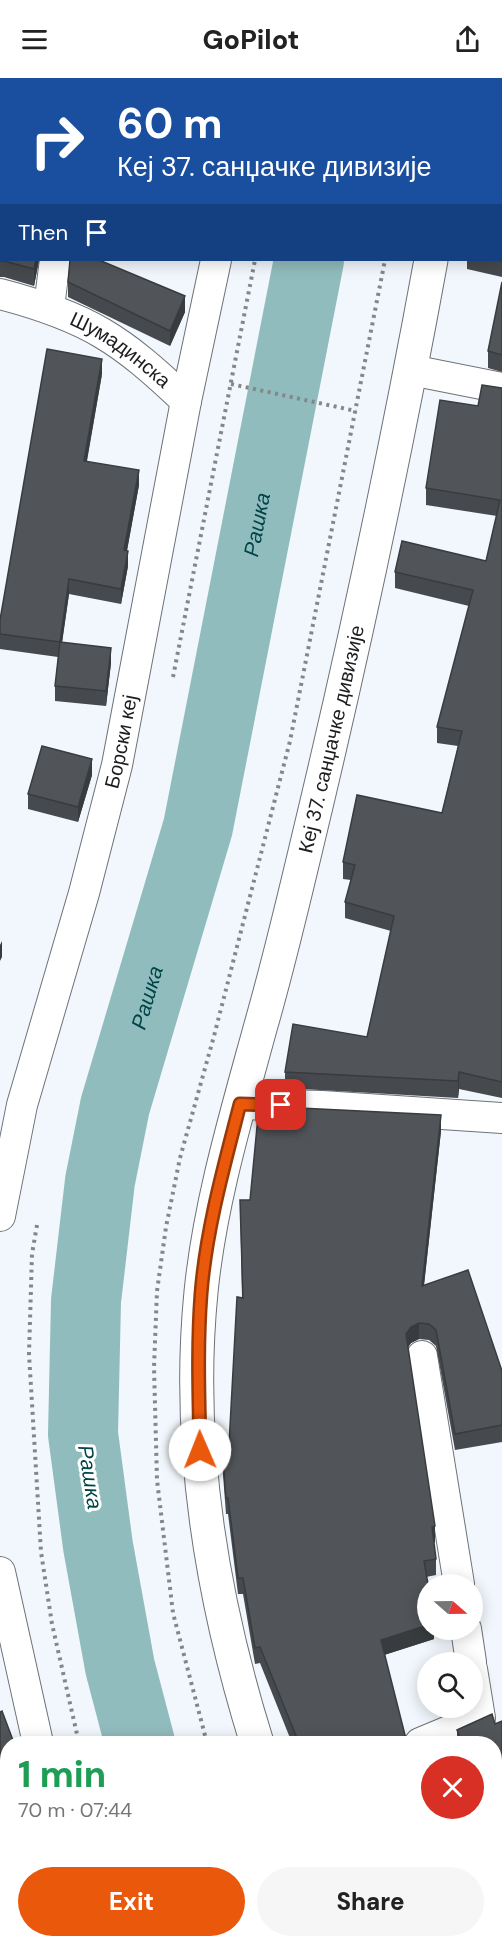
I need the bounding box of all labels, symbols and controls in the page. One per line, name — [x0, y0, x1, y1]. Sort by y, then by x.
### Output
text: GoPilot — [203, 22, 299, 57]
icon: menu — [18, 23, 51, 56]
icon: share — [451, 23, 484, 56]
text: 60 m — [117, 96, 223, 151]
icon: right — [18, 102, 96, 180]
text: Кеј 37. санџачке дивизије — [117, 149, 432, 184]
icon: arrive — [80, 216, 113, 249]
text: Then — [18, 218, 68, 247]
street label: Шумадинска — [66, 306, 177, 394]
water label: Рашка — [237, 490, 277, 559]
street label: Кеј 37. санџачке дивизије — [292, 623, 370, 856]
street label: Борски кеј — [98, 692, 143, 791]
water label: Рашка — [125, 963, 170, 1033]
pin — [255, 1079, 306, 1130]
icon: arrive — [264, 1088, 297, 1121]
position arrow — [168, 1418, 232, 1482]
water label: Рашка — [71, 1443, 109, 1511]
north arrow — [417, 1574, 483, 1640]
map controls — [417, 1574, 483, 1718]
button: search — [417, 1652, 483, 1718]
text: 1 min — [18, 1751, 106, 1798]
button: close — [421, 1756, 484, 1819]
text: 70 m · 07:44 — [18, 1797, 132, 1823]
button: Exit — [18, 1867, 245, 1936]
button: Share — [257, 1867, 484, 1936]

